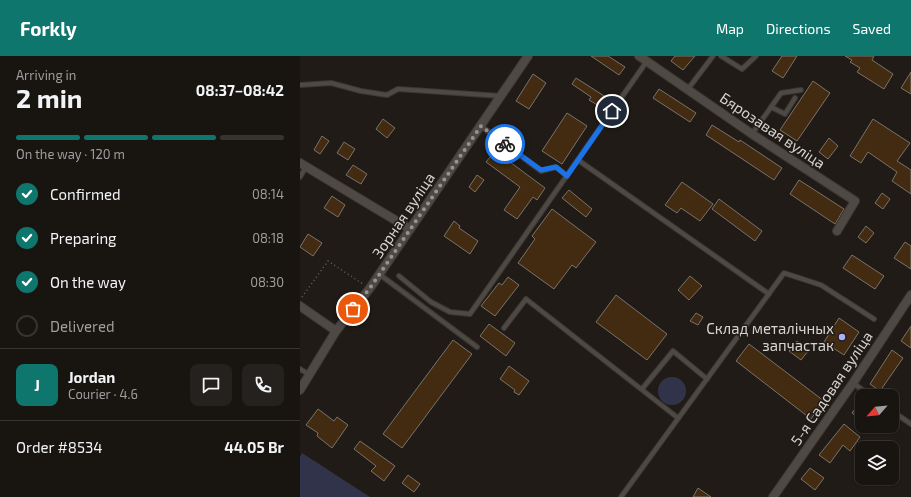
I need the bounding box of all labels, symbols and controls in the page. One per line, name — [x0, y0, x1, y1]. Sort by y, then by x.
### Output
text: Forkly — [20, 17, 77, 40]
text: Map — [716, 20, 744, 37]
text: Directions — [766, 20, 831, 37]
text: Saved — [853, 20, 891, 37]
text: Arriving in — [16, 67, 76, 83]
text: 08:37–08:42 — [196, 81, 284, 99]
text: 2 min — [16, 82, 82, 113]
street label: Бярозавая вуліца — [716, 88, 829, 173]
pin — [595, 94, 629, 128]
icon: home — [601, 100, 623, 122]
courier — [485, 124, 525, 164]
icon: bike — [494, 133, 516, 155]
text: On the way · 120 m — [16, 146, 125, 162]
street label: Зорная вуліца — [368, 169, 439, 262]
icon: check — [16, 183, 38, 205]
text: Confirmed — [50, 185, 121, 203]
text: 08:14 — [252, 186, 284, 202]
icon: check — [16, 227, 38, 249]
text: Preparing — [50, 229, 116, 247]
text: 08:18 — [252, 230, 284, 246]
icon: check — [16, 271, 38, 293]
text: On the way — [50, 273, 126, 291]
text: 08:30 — [250, 274, 284, 290]
pin — [336, 292, 370, 326]
icon: bag — [342, 298, 364, 320]
text: Delivered — [50, 317, 115, 335]
place label: Склад металічных запчастак — [706, 319, 834, 354]
street label: 5-я Садовая вуліца — [786, 328, 877, 449]
marker: Склад металічных запчастак — [837, 332, 847, 342]
button: chat — [190, 364, 232, 406]
button: phone — [242, 364, 284, 406]
text: Jordan — [68, 368, 115, 386]
text: J — [34, 376, 40, 394]
text: Courier · 4.6 — [68, 386, 138, 402]
north arrow — [855, 389, 899, 433]
map controls — [855, 389, 899, 485]
text: Order #8534 — [16, 438, 103, 456]
text: 44.05 Br — [224, 438, 284, 456]
button: layers — [855, 441, 899, 485]

